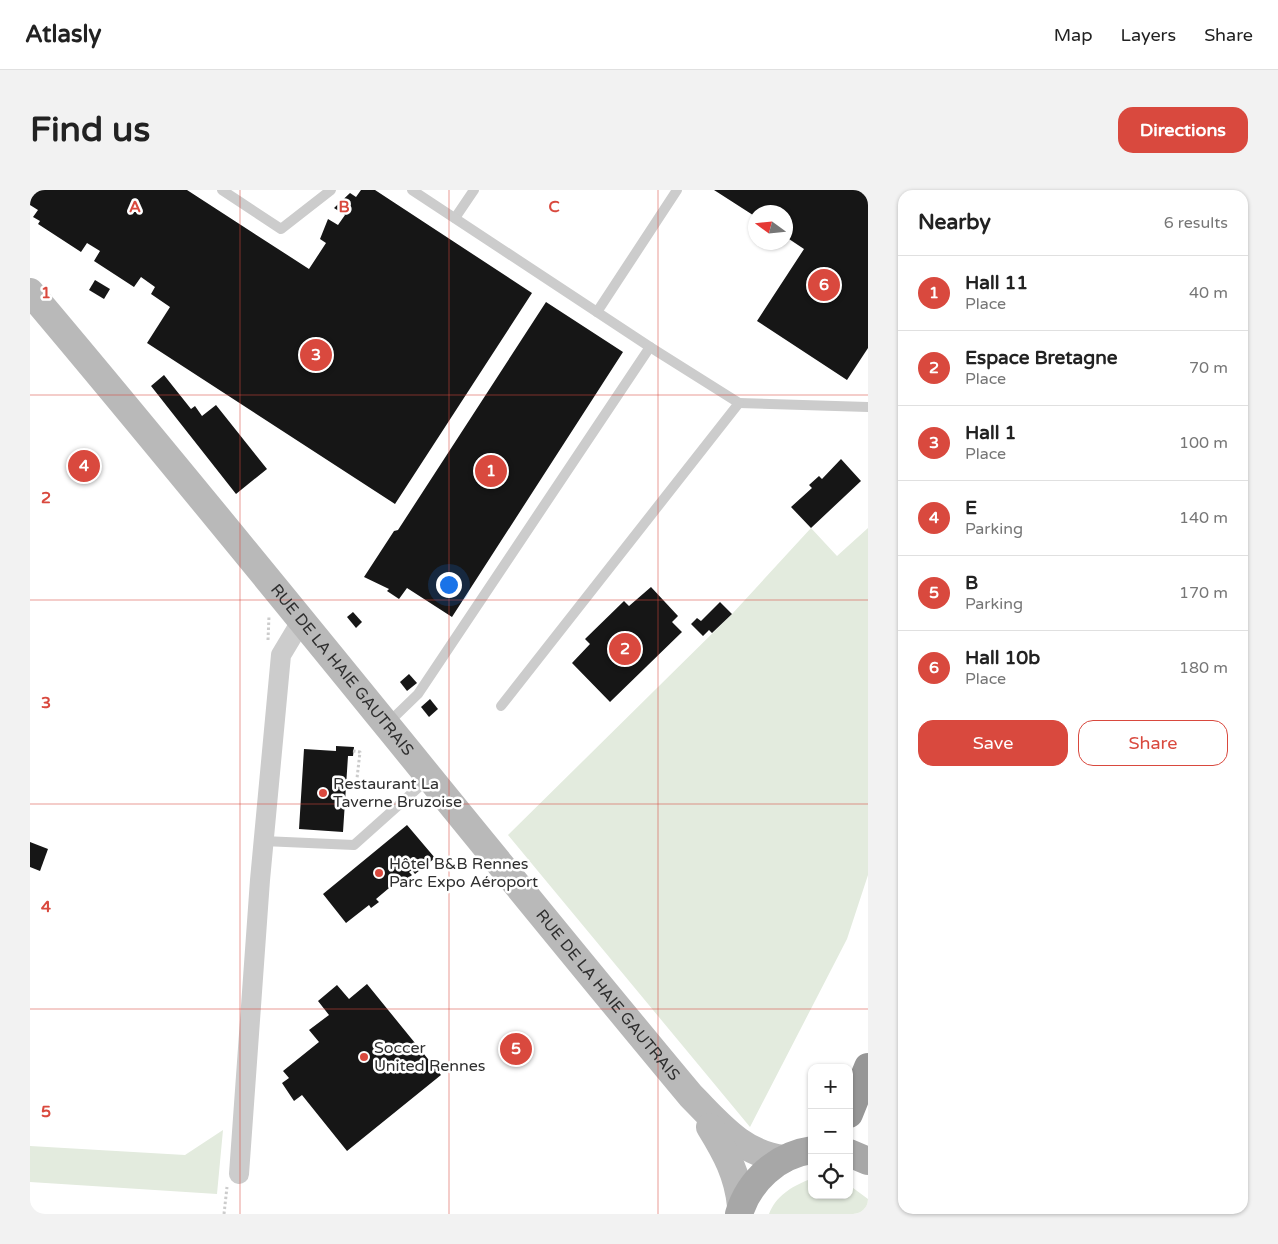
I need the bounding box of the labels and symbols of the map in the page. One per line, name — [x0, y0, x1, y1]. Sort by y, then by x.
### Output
text: A — [129, 197, 141, 217]
text: B — [338, 197, 350, 217]
text: C — [548, 197, 560, 217]
north arrow — [748, 205, 793, 250]
pin: 6 — [808, 266, 840, 304]
text: 1 — [41, 283, 51, 303]
pin: 3 — [300, 336, 332, 374]
pin: 4 — [68, 447, 100, 485]
pin: 1 — [475, 452, 507, 490]
text: 2 — [41, 488, 51, 508]
your location — [436, 572, 462, 598]
street label: RUE DE LA HAIE GAUTRAIS — [266, 580, 418, 760]
pin: 2 — [609, 630, 641, 668]
text: 3 — [41, 693, 51, 713]
place label: Restaurant La Taverne Bruzoise — [333, 774, 462, 812]
marker: Restaurant La Taverne Bruzoise — [317, 787, 329, 799]
place label: Hôtel B&B Rennes Parc Expo Aéroport — [389, 854, 538, 892]
marker: Hôtel B&B Rennes Parc Expo Aéroport — [373, 867, 385, 879]
text: 4 — [41, 897, 51, 917]
street label: RUE DE LA HAIE GAUTRAIS — [531, 906, 684, 1085]
pin: 5 — [500, 1030, 532, 1068]
place label: Soccer United Rennes — [374, 1038, 486, 1076]
marker: Soccer United Rennes — [358, 1051, 370, 1063]
text: 5 — [41, 1102, 51, 1122]

